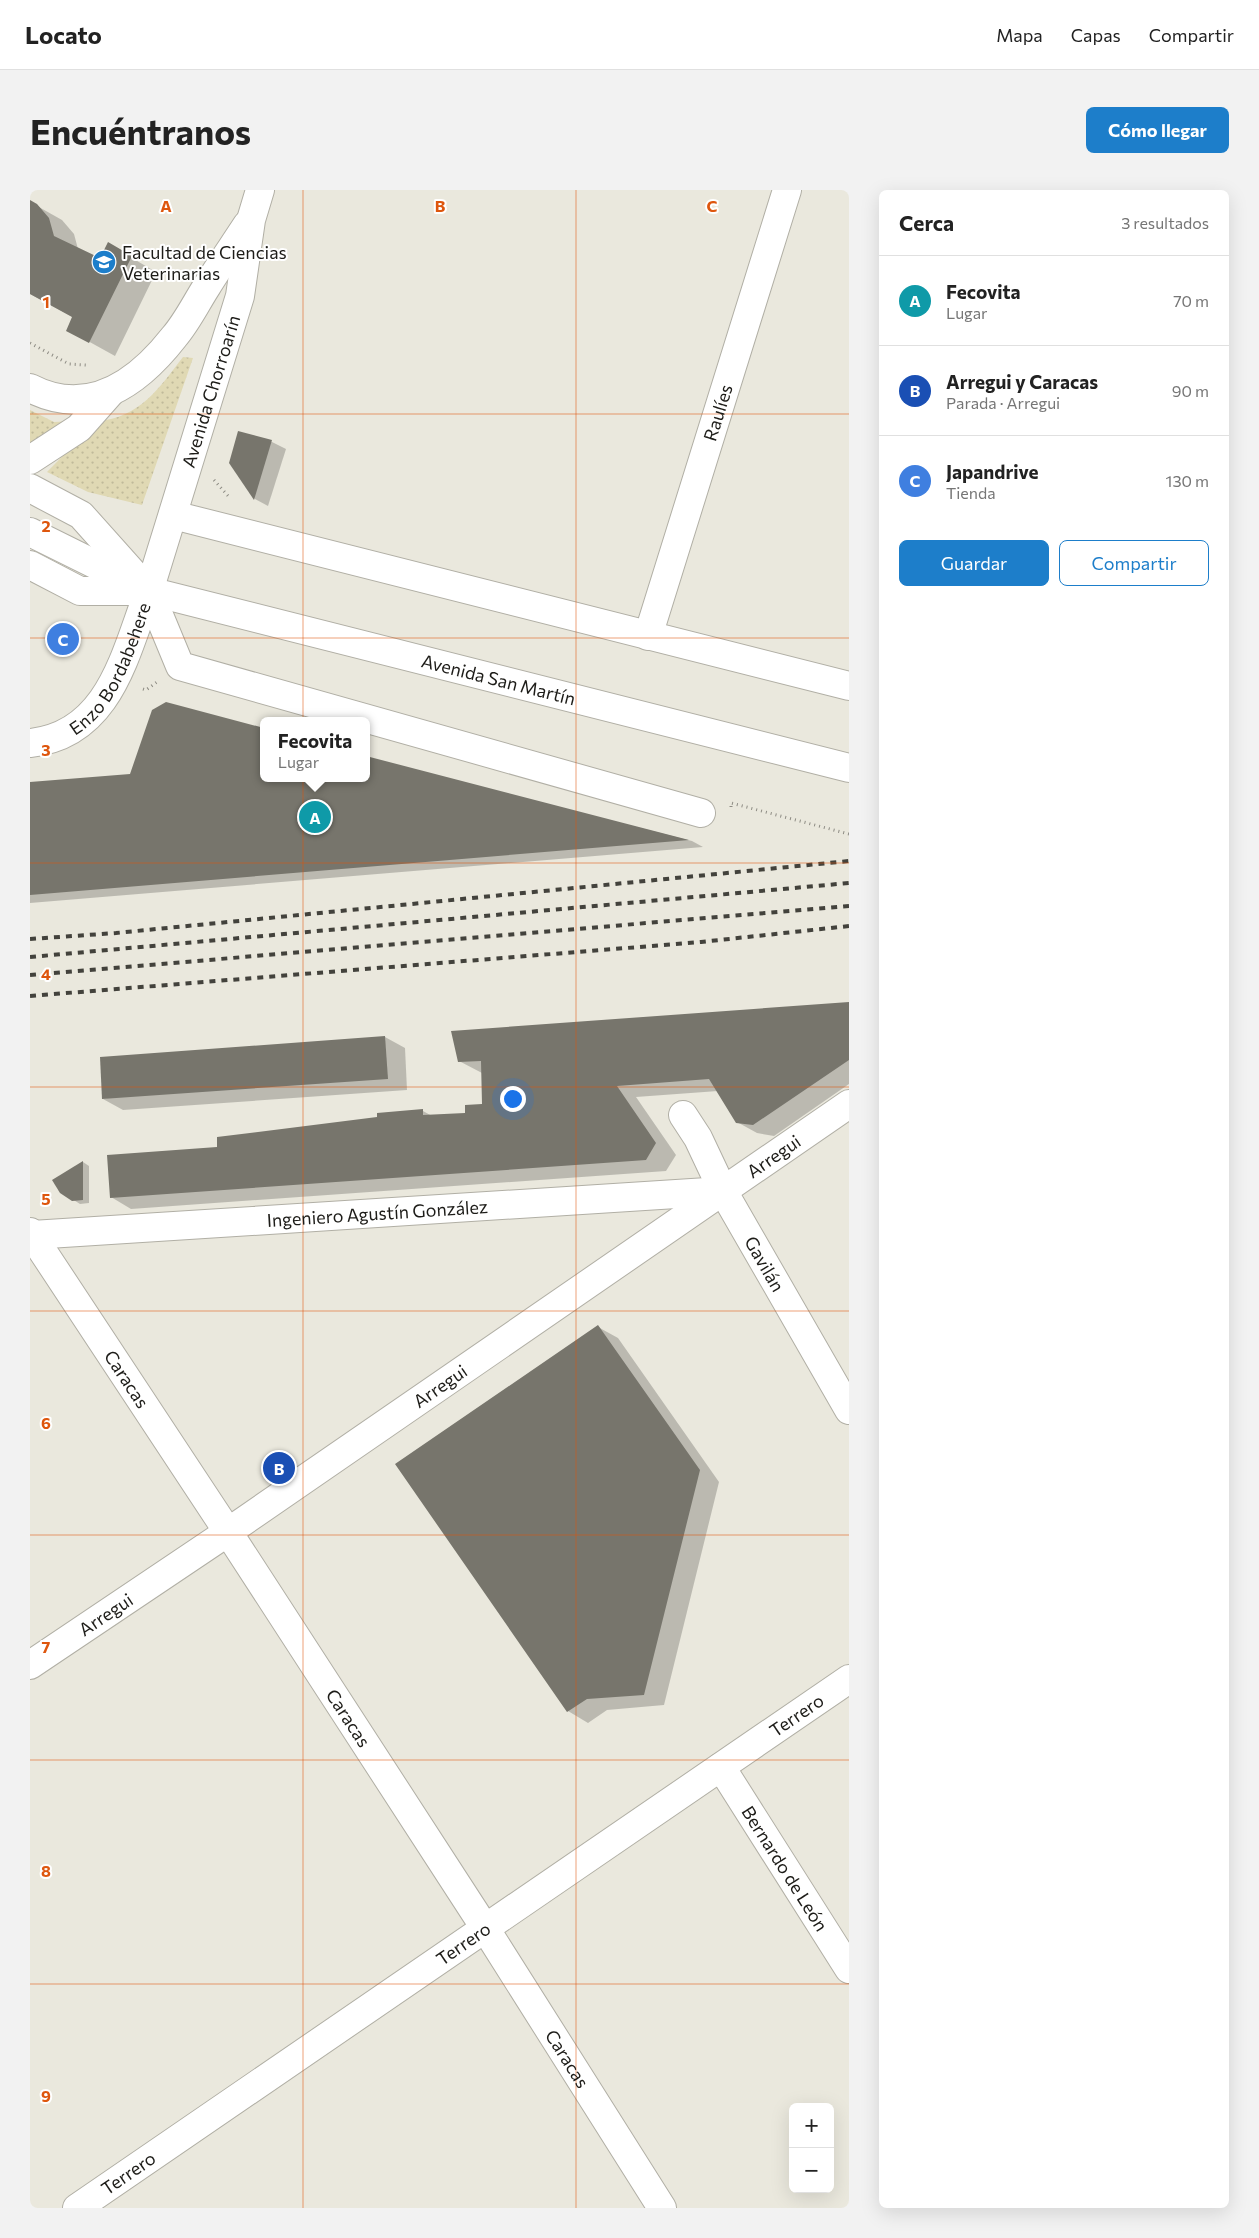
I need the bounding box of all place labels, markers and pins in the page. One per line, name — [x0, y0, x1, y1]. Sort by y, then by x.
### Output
place label: Facultad de Ciencias Veterinarias — [122, 241, 287, 284]
school or university icon: Facultad de Ciencias Veterinarias — [91, 249, 117, 275]
pin: C — [47, 620, 79, 658]
pin: A — [299, 798, 331, 836]
pin: B — [263, 1449, 295, 1487]

